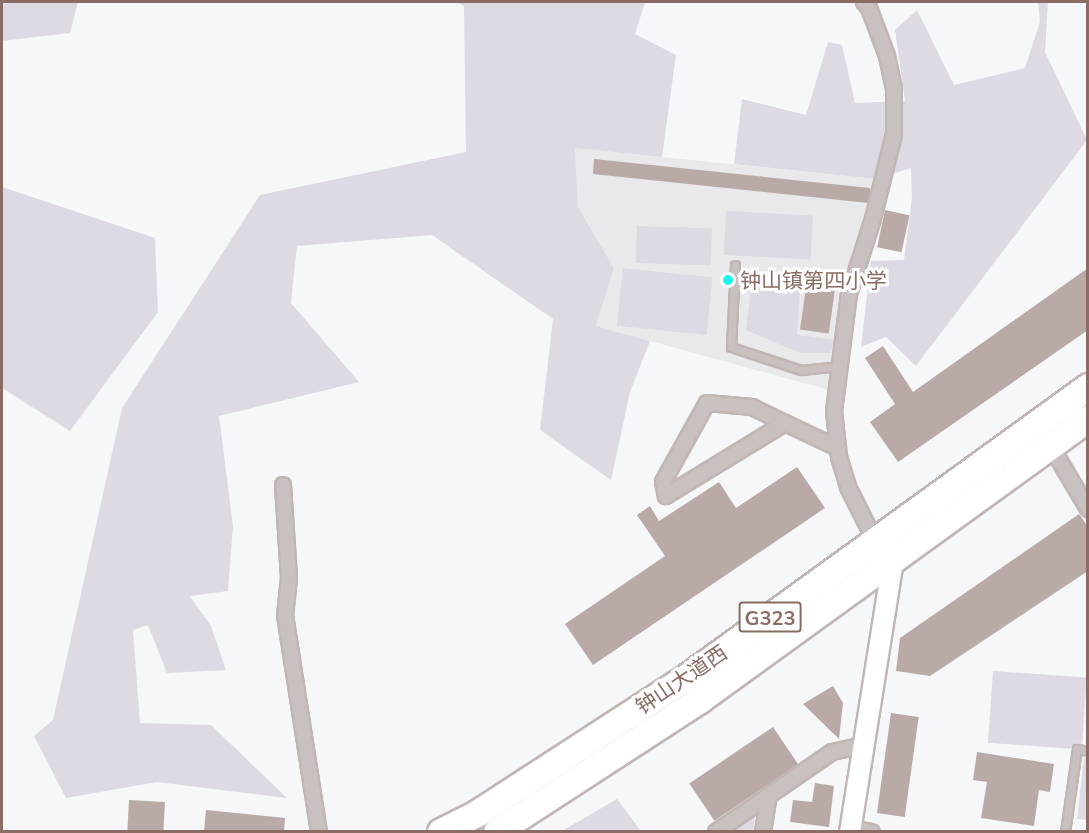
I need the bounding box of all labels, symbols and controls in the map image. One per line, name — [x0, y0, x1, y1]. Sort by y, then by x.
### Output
place label: 钟山镇第四小学 — [740, 267, 887, 293]
marker: 钟山镇第四小学 — [721, 273, 735, 287]
road number: G323 — [738, 600, 802, 634]
street label: 钟山大道西 — [630, 639, 732, 719]

